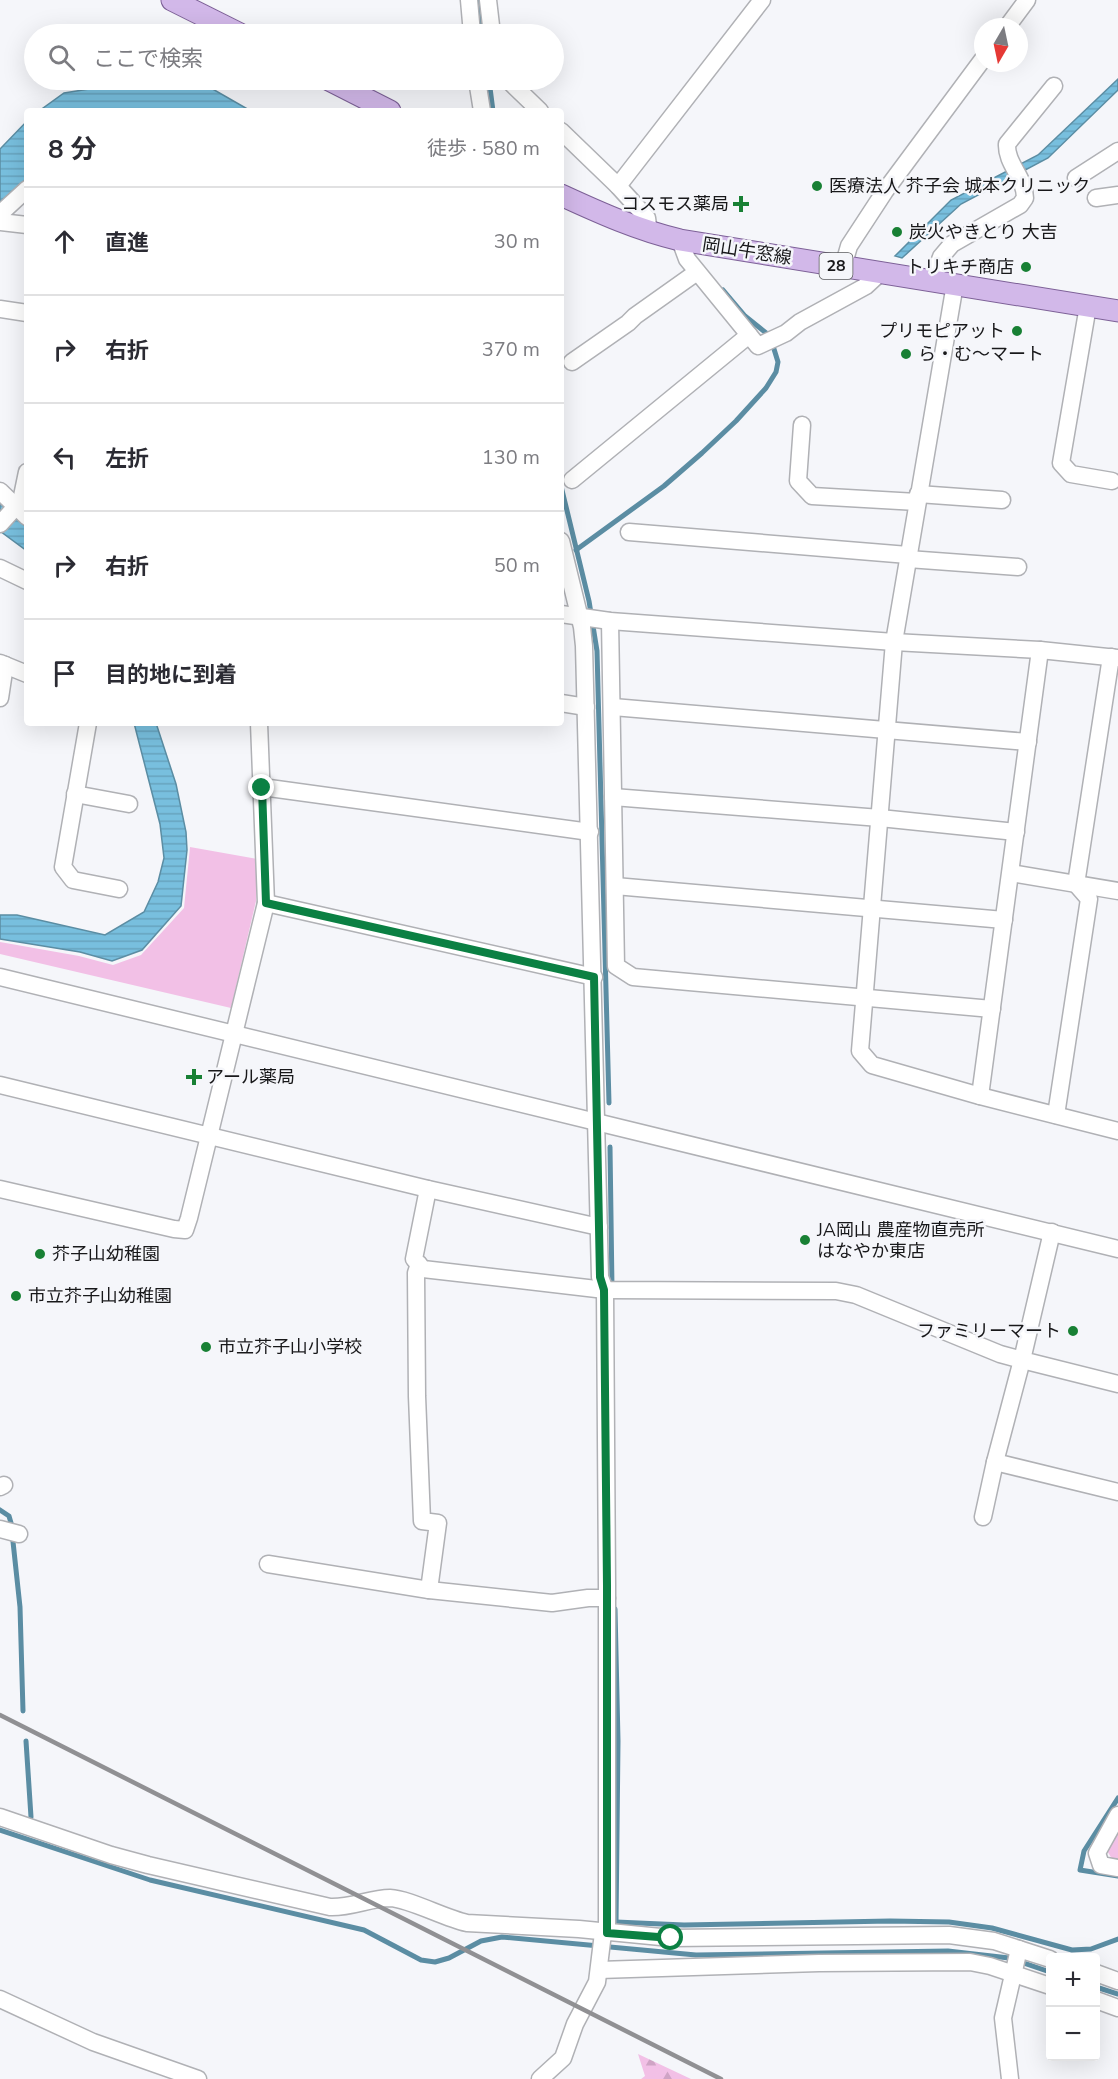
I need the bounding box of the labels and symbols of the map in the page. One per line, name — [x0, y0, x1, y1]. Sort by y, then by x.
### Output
north arrow — [974, 18, 1028, 72]
place label: 医療法人 芥子会 城本クリニック — [829, 174, 1090, 198]
marker: 医療法人 芥子会 城本クリニック — [810, 179, 824, 193]
place label: コスモス薬局 — [621, 192, 729, 216]
marker: コスモス薬局 — [734, 197, 748, 211]
place label: 炭火やきとり 大吉 — [909, 220, 1058, 244]
marker: 炭火やきとり 大吉 — [890, 225, 904, 239]
street label: 岡山牛窓線 — [701, 232, 793, 270]
road number: 28 — [820, 253, 852, 279]
place label: トリキチ商店 — [906, 255, 1014, 279]
marker: トリキチ商店 — [1019, 260, 1033, 274]
place label: プリモピアット — [879, 319, 1005, 343]
marker: プリモピアット — [1010, 324, 1024, 338]
place label: ら・む〜マート — [918, 342, 1044, 366]
marker: ら・む〜マート — [899, 347, 913, 361]
route end — [248, 774, 274, 800]
place label: アール薬局 — [206, 1065, 295, 1089]
marker: アール薬局 — [187, 1070, 201, 1084]
place label: JA岡山 農産物直売所 はなやか東店 — [816, 1218, 985, 1263]
marker: JA岡山 農産物直売所 はなやか東店 — [798, 1233, 812, 1247]
place label: 芥子山幼稚園 — [52, 1242, 160, 1266]
marker: 芥子山幼稚園 — [33, 1247, 47, 1261]
place label: 市立芥子山幼稚園 — [28, 1284, 172, 1308]
marker: 市立芥子山幼稚園 — [9, 1289, 23, 1303]
place label: ファミリーマート — [917, 1319, 1061, 1343]
marker: ファミリーマート — [1066, 1324, 1080, 1338]
place label: 市立芥子山小学校 — [218, 1335, 362, 1359]
marker: 市立芥子山小学校 — [199, 1340, 213, 1354]
route start — [657, 1924, 683, 1950]

